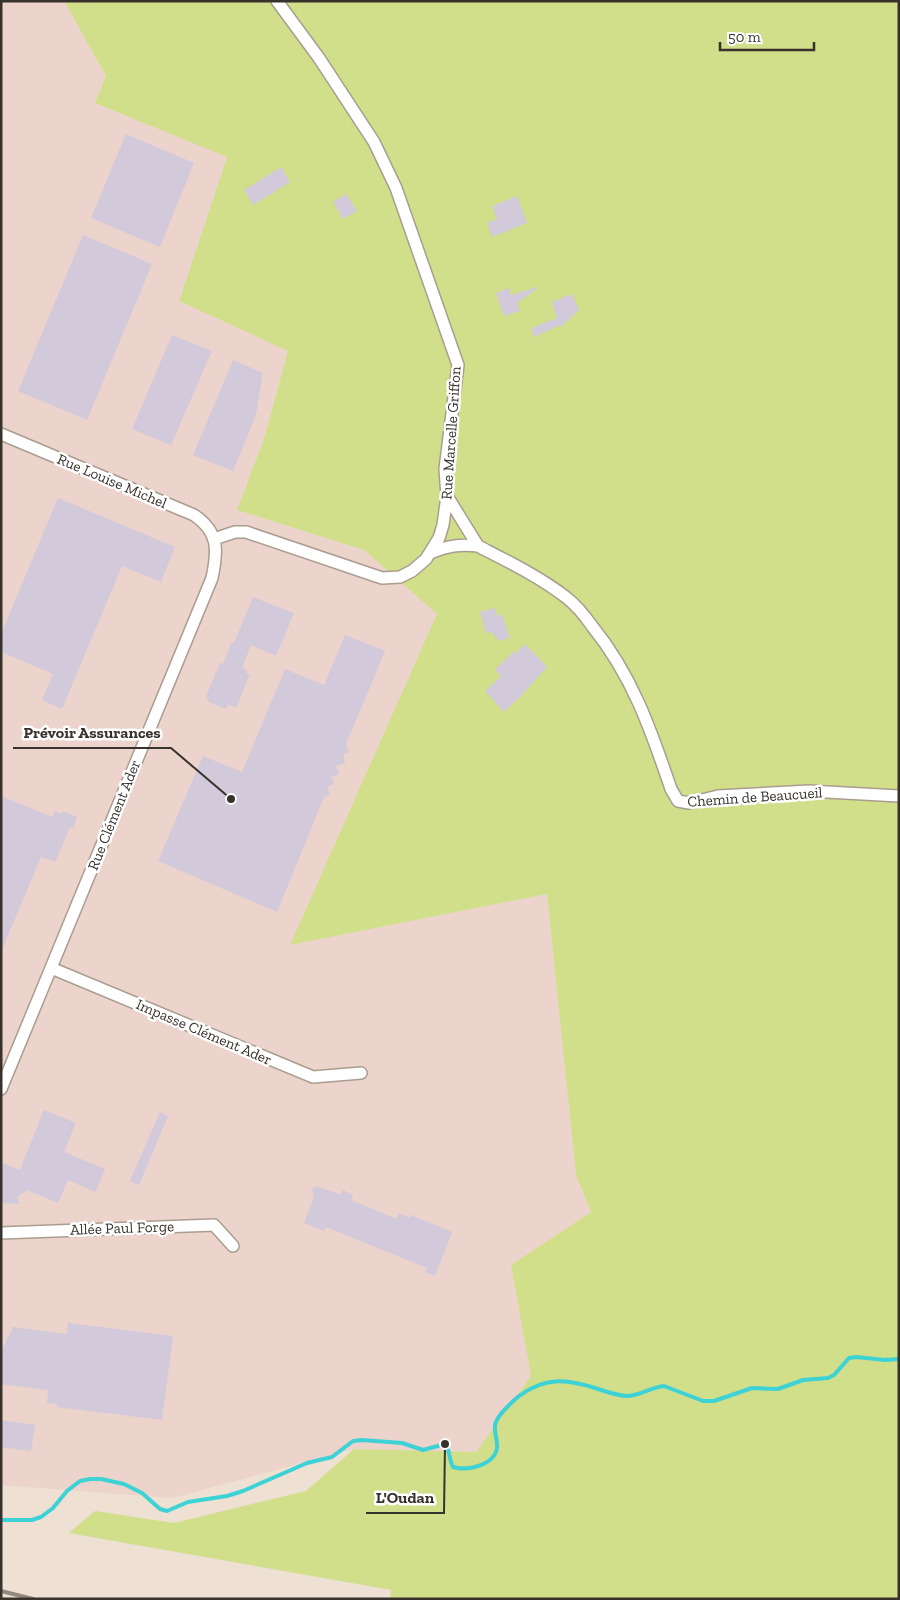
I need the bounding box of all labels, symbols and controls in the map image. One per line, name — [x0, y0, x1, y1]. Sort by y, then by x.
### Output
scale bar — [720, 20, 814, 52]
text: 50 m — [728, 28, 761, 46]
street label: Rue Marcelle Griffon — [437, 365, 465, 500]
street label: Rue Louise Michel — [54, 450, 170, 512]
callout: Prévoir Assurances — [13, 717, 171, 748]
text: Prévoir Assurances — [23, 723, 161, 742]
street label: Rue Clément Ader — [84, 757, 144, 873]
street label: Chemin de Beaucueil — [687, 783, 823, 811]
street label: Impasse Clément Ader — [133, 995, 275, 1069]
street label: Allée Paul Forge — [70, 1217, 174, 1239]
callout: L'Oudan — [366, 1482, 444, 1513]
text: L'Oudan — [376, 1488, 435, 1507]

